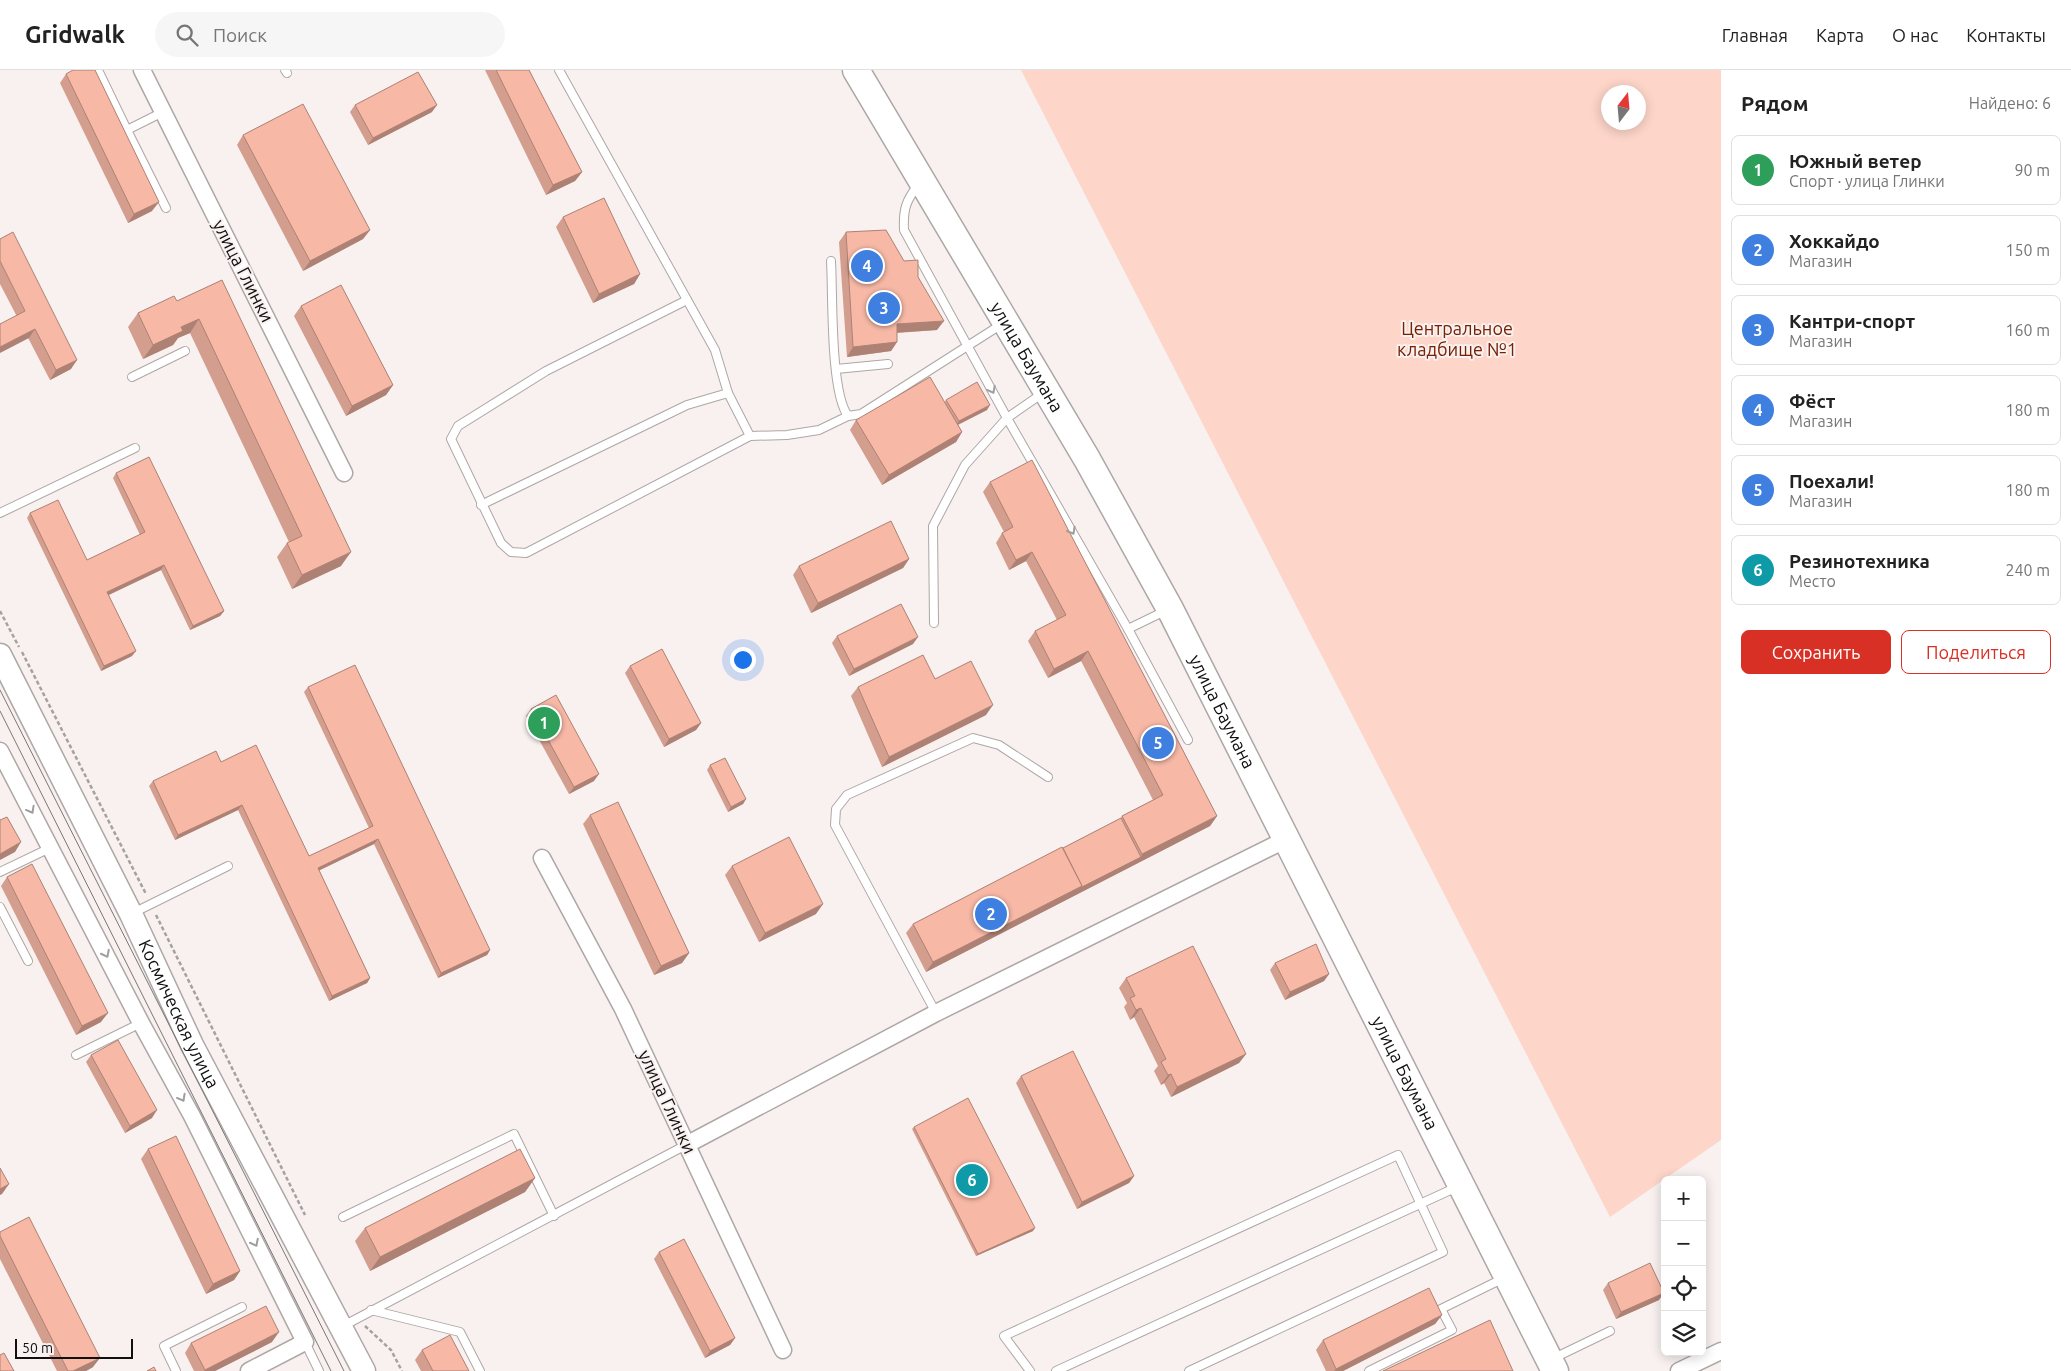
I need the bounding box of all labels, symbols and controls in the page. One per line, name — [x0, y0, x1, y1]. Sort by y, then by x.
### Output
search box — [155, 12, 505, 57]
text: Gridwalk — [25, 21, 125, 48]
icon: search — [173, 21, 201, 49]
text: Поиск — [213, 24, 267, 46]
text: Главная — [1722, 25, 1788, 45]
text: Карта — [1816, 25, 1864, 45]
text: О нас — [1892, 25, 1938, 45]
text: Контакты — [1966, 25, 2046, 45]
north arrow — [1601, 85, 1646, 130]
text: Рядом — [1741, 91, 1809, 115]
text: Найдено: 6 — [1969, 94, 2051, 112]
text: Южный ветер — [1789, 150, 1922, 172]
text: 1 — [1753, 161, 1763, 179]
text: 90 m — [2014, 161, 2050, 179]
text: Спорт · улица Глинки — [1789, 172, 1945, 190]
street label: улица Глинки — [210, 216, 278, 325]
text: Хоккайдо — [1789, 230, 1880, 252]
text: 2 — [1753, 241, 1763, 259]
text: 150 m — [2005, 241, 2050, 259]
pin: 4 — [851, 247, 883, 285]
text: Магазин — [1789, 252, 1852, 270]
pin: 3 — [868, 289, 900, 327]
street label: улица Баумана — [987, 298, 1068, 415]
text: Кантри-спорт — [1789, 310, 1915, 332]
park label: Центральное кладбище №1 — [1397, 318, 1517, 359]
text: 3 — [1753, 321, 1763, 339]
text: 160 m — [2005, 321, 2050, 339]
text: Магазин — [1789, 332, 1852, 350]
one-way arrow — [986, 384, 996, 393]
text: Фёст — [1789, 390, 1835, 412]
text: 4 — [1753, 401, 1763, 419]
text: 180 m — [2005, 401, 2050, 419]
text: Магазин — [1789, 412, 1852, 430]
text: Поехали! — [1789, 470, 1874, 492]
text: 5 — [1753, 481, 1763, 499]
text: 180 m — [2005, 481, 2050, 499]
text: Магазин — [1789, 492, 1852, 510]
one-way arrow — [1066, 526, 1076, 535]
text: Резинотехника — [1789, 550, 1930, 572]
text: 6 — [1753, 561, 1763, 579]
text: 240 m — [2005, 561, 2050, 579]
text: Место — [1789, 572, 1836, 590]
button: Сохранить — [1741, 630, 1891, 674]
button: Поделиться — [1901, 630, 2051, 674]
your location — [730, 647, 756, 673]
street label: улица Баумана — [1186, 651, 1260, 771]
pin: 1 — [528, 704, 560, 742]
pin: 5 — [1142, 724, 1174, 762]
one-way arrow — [24, 805, 34, 814]
pin: 2 — [975, 895, 1007, 933]
street label: Космическая улица — [135, 936, 224, 1091]
one-way arrow — [100, 949, 110, 958]
street label: улица Баумана — [1368, 1013, 1442, 1133]
street label: улица Глинки — [635, 1047, 701, 1157]
one-way arrow — [176, 1093, 186, 1102]
pin: 6 — [956, 1161, 988, 1199]
map controls — [1661, 1176, 1706, 1356]
button: + — [1661, 1176, 1706, 1221]
button: − — [1661, 1221, 1706, 1266]
one-way arrow — [249, 1238, 259, 1247]
button: locate — [1661, 1266, 1706, 1311]
button: layers — [1661, 1311, 1706, 1356]
scale bar — [15, 1336, 132, 1359]
text: 50 m — [22, 1340, 53, 1356]

